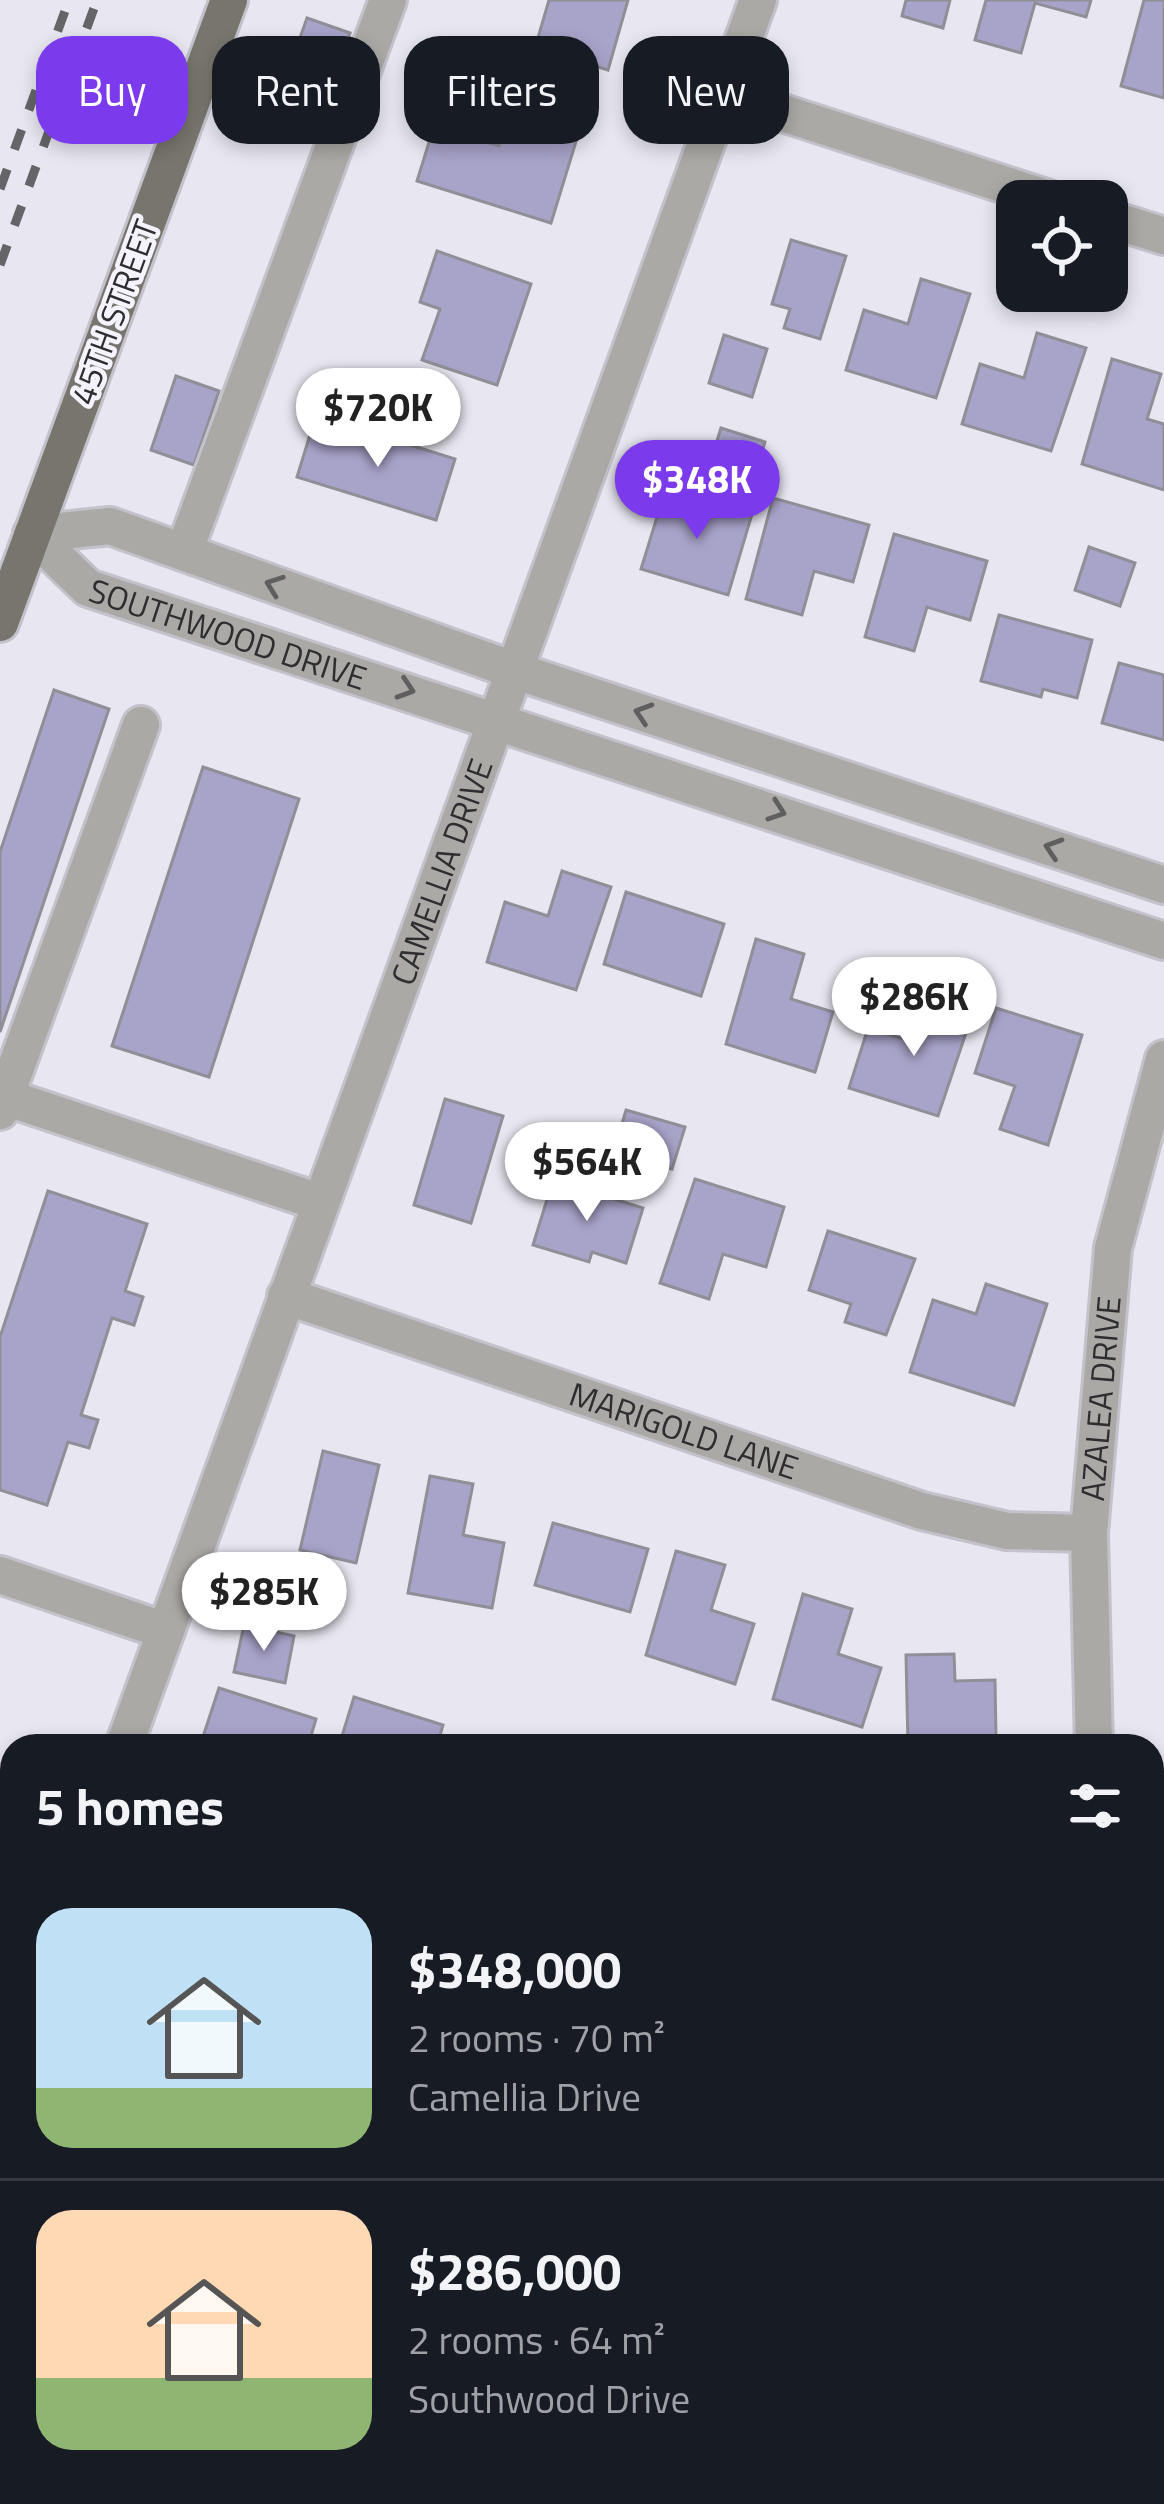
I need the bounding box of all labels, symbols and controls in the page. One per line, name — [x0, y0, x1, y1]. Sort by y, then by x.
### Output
chip: Buy — [36, 36, 188, 144]
chip: Rent — [212, 36, 380, 144]
chip: Filters — [404, 36, 599, 144]
chip: New — [623, 36, 789, 144]
map controls — [996, 180, 1128, 312]
button: locate — [996, 180, 1128, 312]
street label: 45TH STREET — [57, 213, 171, 411]
pin: $720K — [294, 368, 462, 470]
text: $720K — [323, 377, 433, 436]
pin: $348K — [613, 440, 781, 542]
text: $348K — [642, 449, 752, 508]
street label: SOUTHWOOD DRIVE — [83, 565, 373, 703]
one-way arrow — [265, 575, 286, 599]
one-way arrow — [395, 674, 416, 699]
one-way arrow — [633, 702, 654, 727]
street label: CAMELLIA DRIVE — [377, 752, 505, 992]
one-way arrow — [766, 797, 787, 822]
one-way arrow — [1043, 838, 1064, 863]
pin: $286K — [830, 957, 998, 1059]
text: $286K — [859, 966, 969, 1025]
pin: $564K — [503, 1122, 671, 1224]
text: $564K — [532, 1131, 642, 1190]
street label: AZALEA DRIVE — [1067, 1294, 1134, 1503]
street label: MARIGOLD LANE — [563, 1369, 805, 1492]
pin: $285K — [180, 1552, 348, 1654]
text: $285K — [209, 1561, 319, 1620]
text: 5 homes — [36, 1767, 224, 1845]
icon: filters — [1062, 1773, 1128, 1839]
text: $348,000 — [408, 1930, 621, 2008]
icon: home — [132, 1956, 276, 2100]
text: 2 rooms · 70 m² — [408, 2008, 665, 2067]
text: Camellia Drive — [408, 2067, 641, 2126]
text: $286,000 — [408, 2232, 621, 2310]
icon: home — [132, 2258, 276, 2402]
text: 2 rooms · 64 m² — [408, 2310, 665, 2369]
text: Southwood Drive — [408, 2369, 690, 2428]

